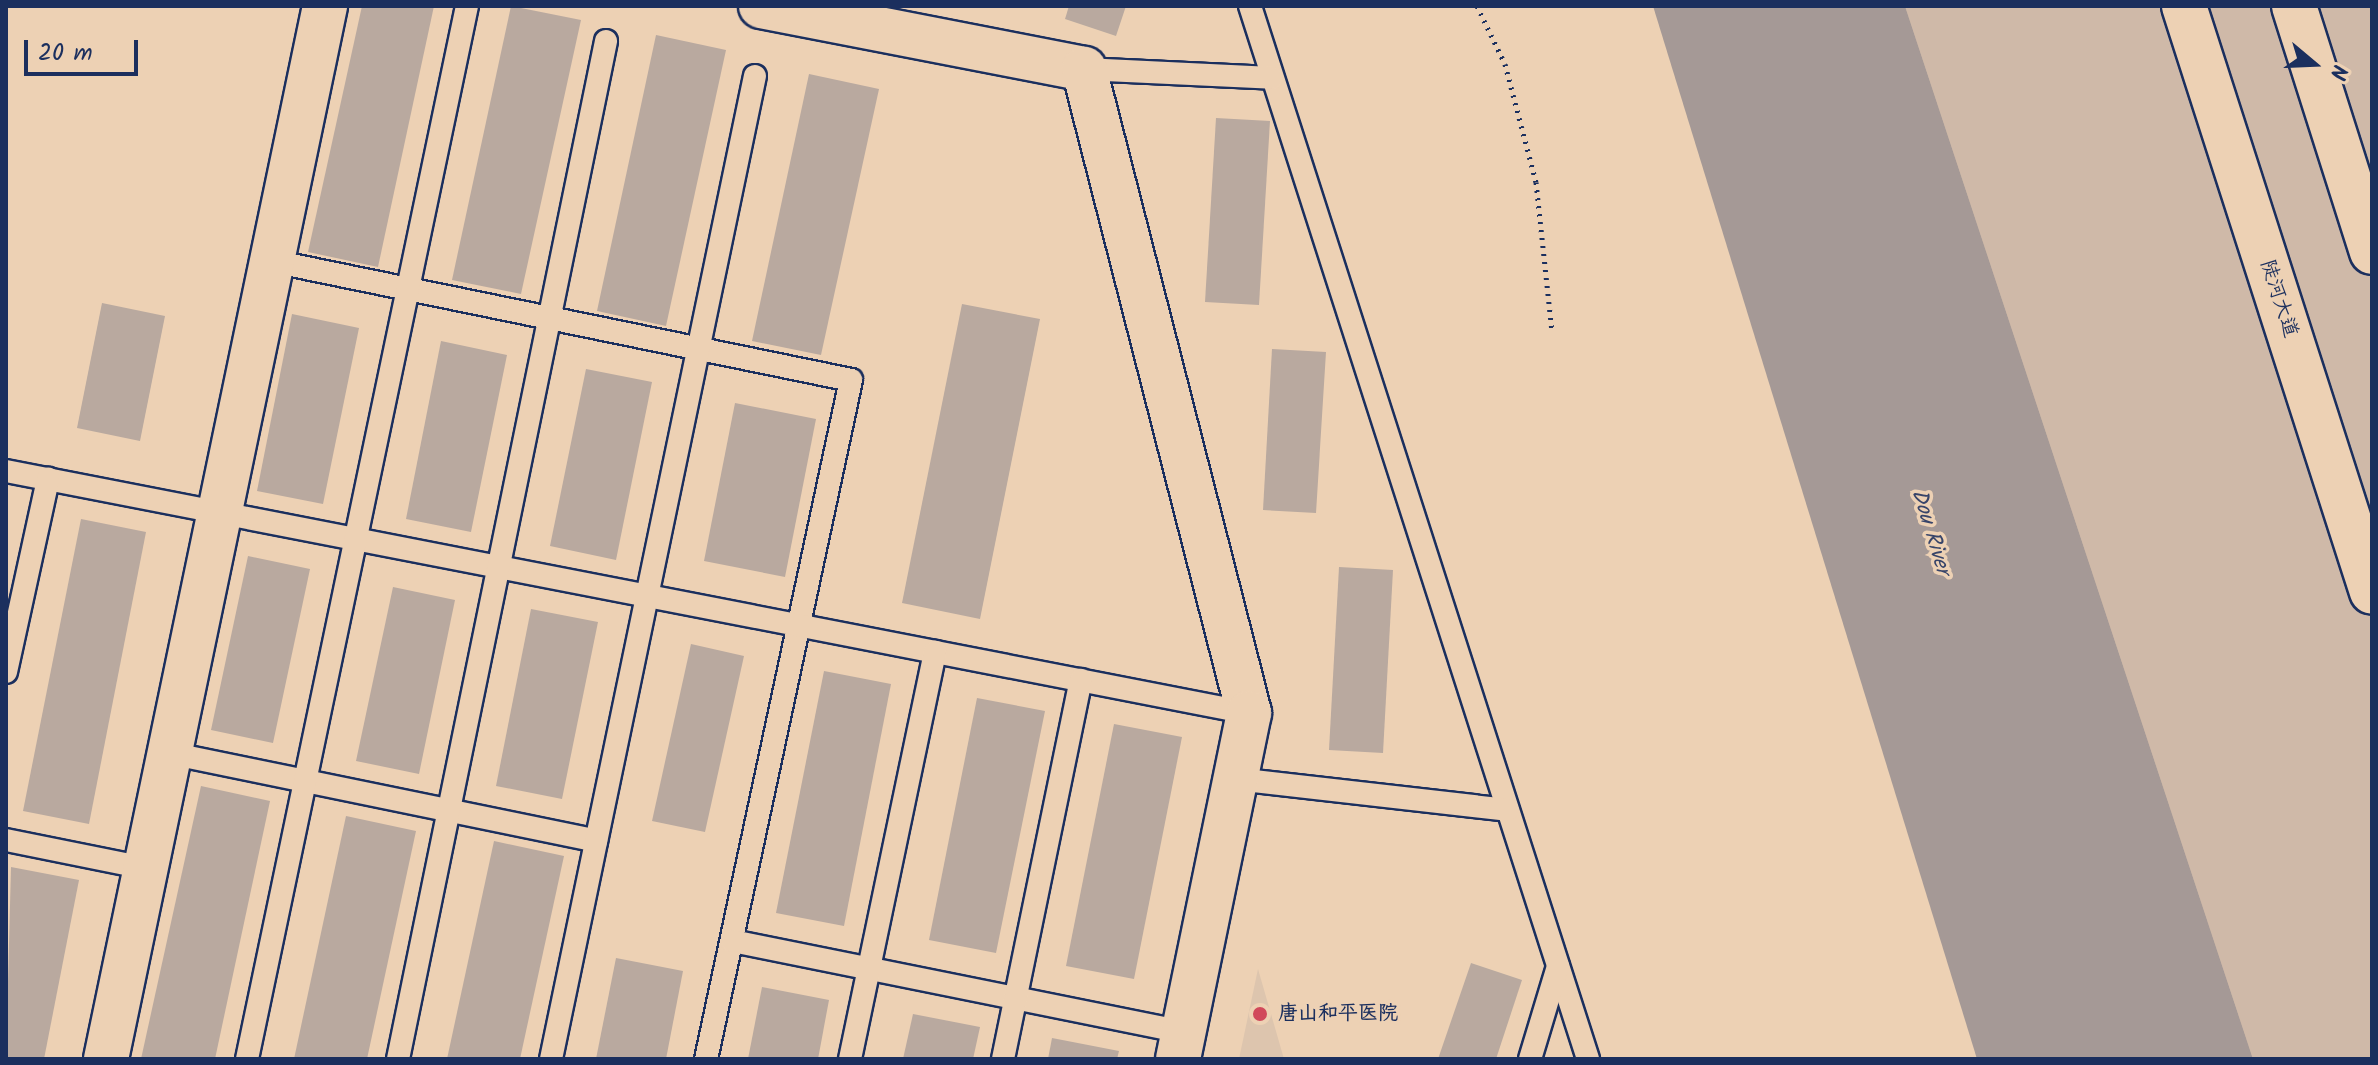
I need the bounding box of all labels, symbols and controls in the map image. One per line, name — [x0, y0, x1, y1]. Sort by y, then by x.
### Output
scale bar — [28, 24, 142, 74]
north arrow — [2274, 24, 2354, 104]
text: 20 m — [38, 34, 93, 73]
text: N — [2318, 60, 2356, 84]
street label: 陡河大道 — [2254, 257, 2302, 341]
water label: Dou River — [1904, 486, 1956, 578]
place label: 唐山和平医院 — [1278, 1002, 1398, 1026]
marker: 唐山和平医院 — [1249, 1003, 1271, 1025]

